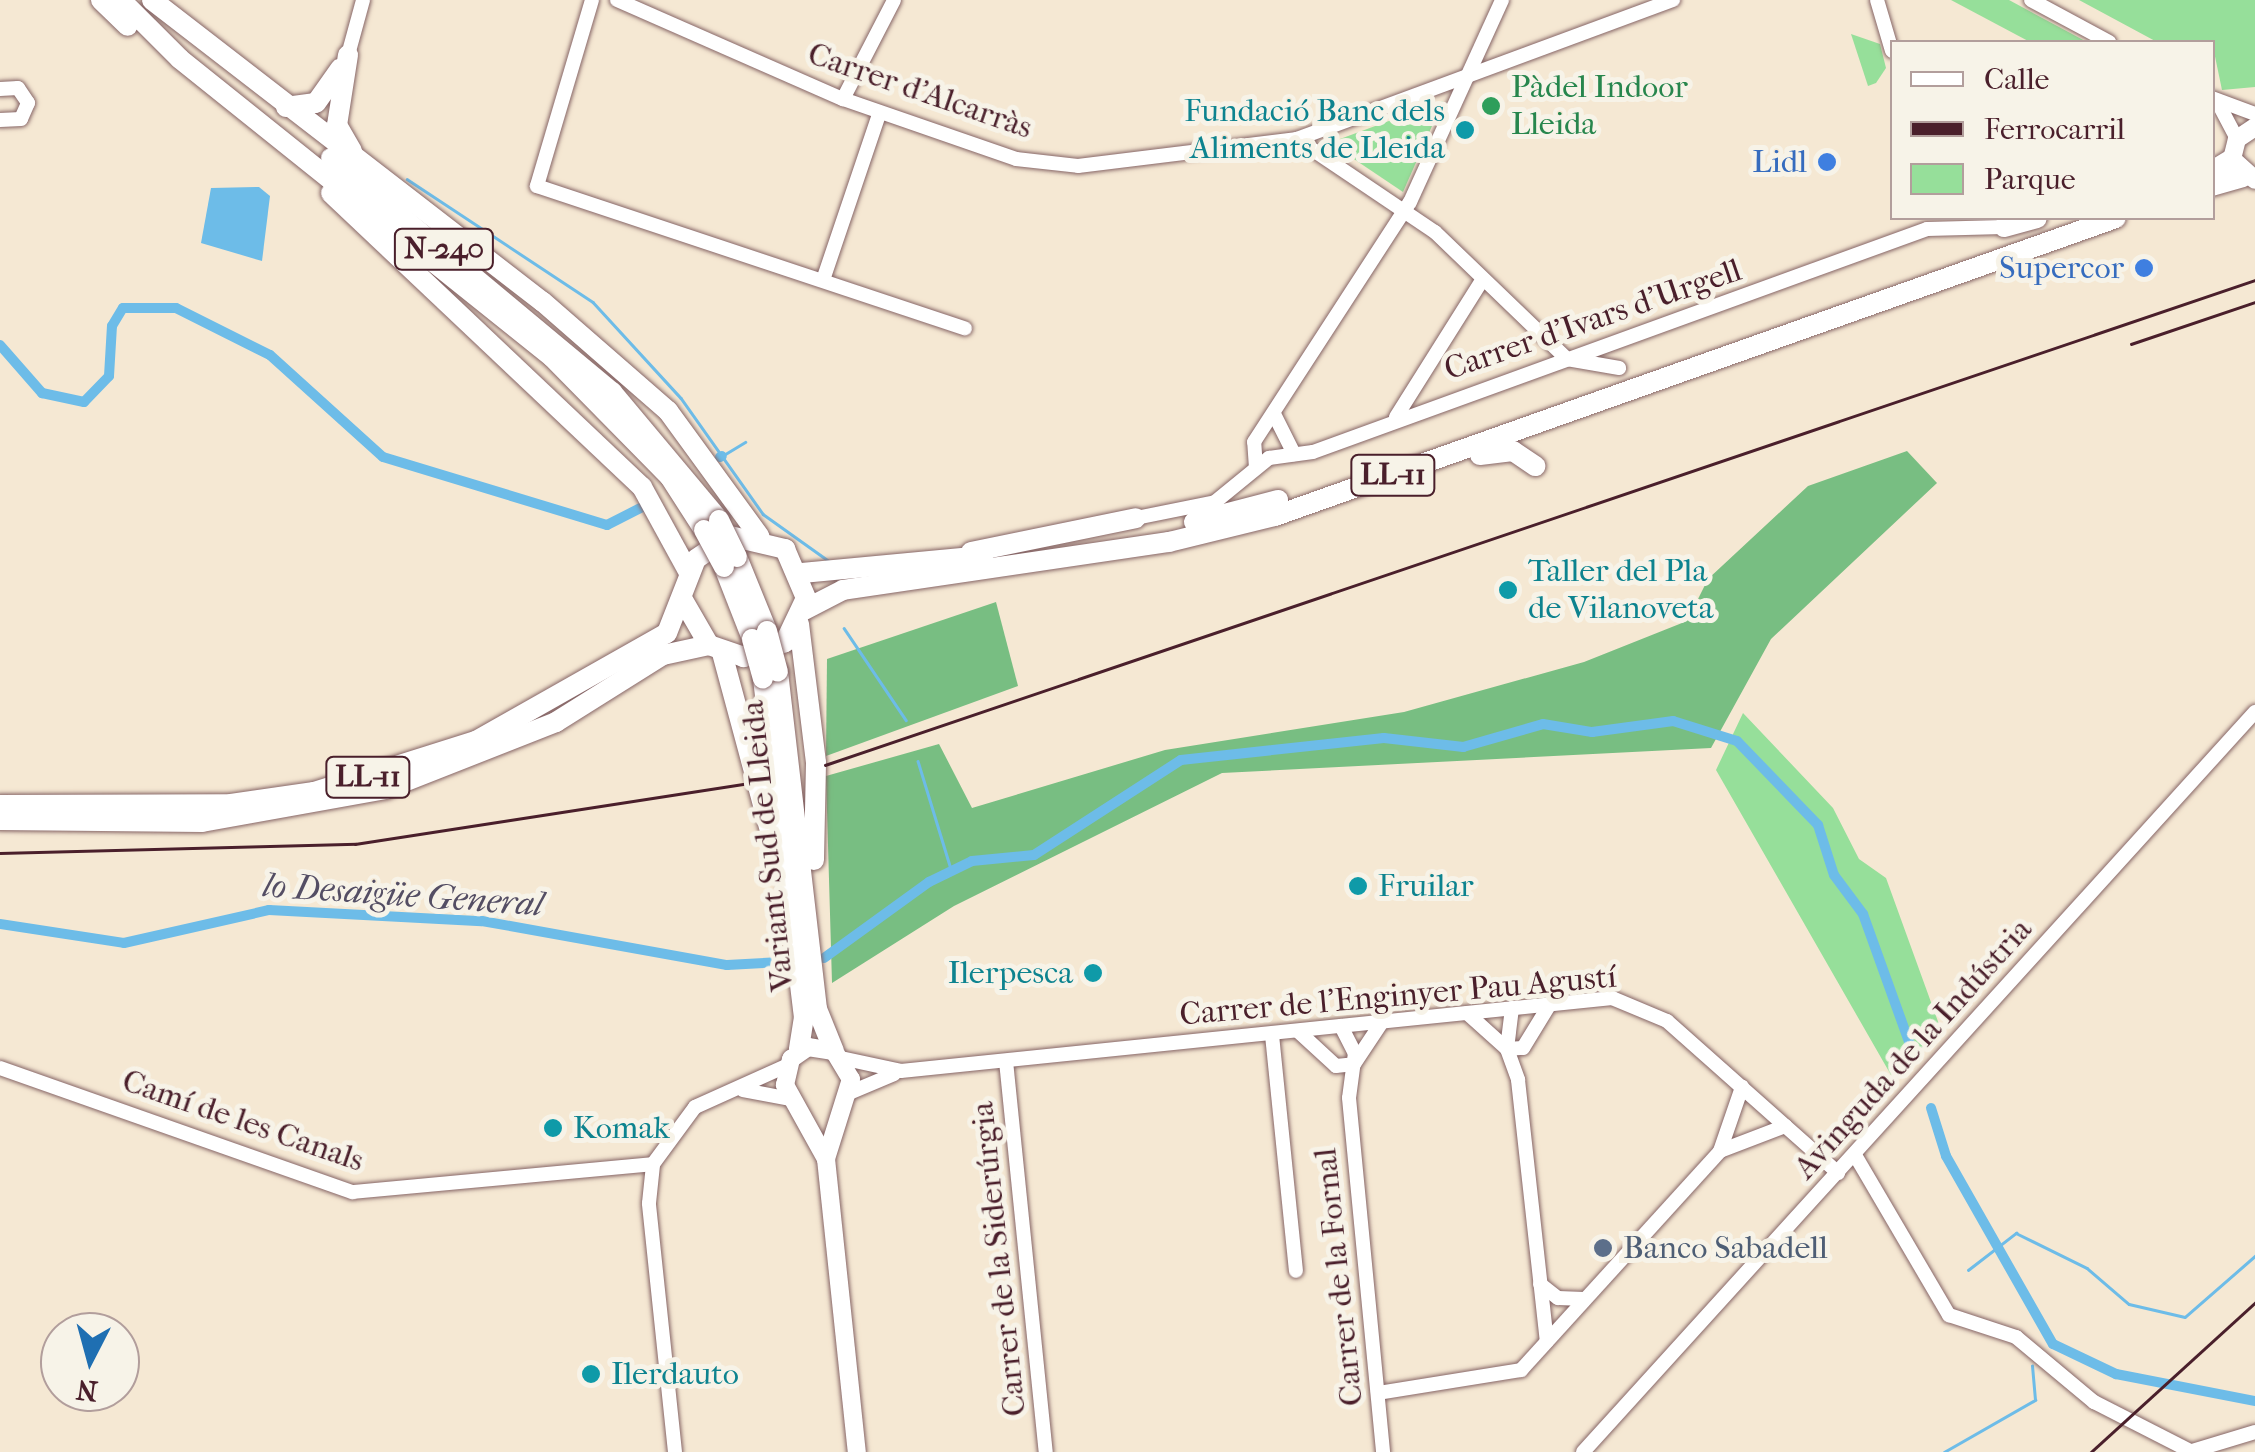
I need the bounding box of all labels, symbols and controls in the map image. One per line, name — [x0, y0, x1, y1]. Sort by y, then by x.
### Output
street label: Carrer d'Alcarràs — [803, 35, 1037, 147]
legend — [1890, 40, 2215, 220]
text: Calle — [1984, 62, 2049, 97]
place label: Pàdel Indoor Lleida — [1511, 69, 1688, 144]
place label: Fundació Banc dels Aliments de Lleida — [1184, 93, 1445, 168]
marker: Pàdel Indoor Lleida — [1480, 95, 1502, 117]
text: Ferrocarril — [1984, 112, 2125, 147]
marker: Fundació Banc dels Aliments de Lleida — [1454, 119, 1476, 141]
place label: Lidl — [1752, 143, 1807, 181]
marker: Lidl — [1816, 151, 1838, 173]
text: Parque — [1984, 162, 2076, 197]
road number: N-240 — [392, 224, 496, 274]
place label: Supercor — [1999, 249, 2124, 287]
street label: Carrer d'Ivars d'Urgell — [1439, 251, 1747, 389]
marker: Supercor — [2133, 257, 2155, 279]
road number: LL-11 — [1348, 450, 1438, 500]
place label: Taller del Pla de Vilanoveta — [1528, 553, 1713, 628]
marker: Taller del Pla de Vilanoveta — [1497, 579, 1519, 601]
street label: Variant Sud de Lleida — [734, 699, 802, 993]
road number: LL-11 — [323, 752, 413, 802]
water label: lo Desaigüe General — [262, 864, 544, 926]
place label: Fruilar — [1378, 867, 1474, 905]
marker: Fruilar — [1347, 875, 1369, 897]
street label: Avinguda de la Indústria — [1786, 911, 2040, 1187]
place label: Ilerpesca — [948, 954, 1073, 992]
street label: Carrer de l'Enginyer Pau Agustí — [1178, 958, 1618, 1034]
marker: Ilerpesca — [1082, 962, 1104, 984]
street label: Camí de les Canals — [117, 1062, 369, 1180]
street label: Carrer de la Siderúrgia — [963, 1100, 1035, 1418]
place label: Komak — [573, 1109, 670, 1147]
marker: Komak — [542, 1117, 564, 1139]
street label: Carrer de la Fornal — [1306, 1146, 1372, 1408]
place label: Banco Sabadell — [1623, 1229, 1828, 1267]
marker: Banco Sabadell — [1592, 1237, 1614, 1259]
north arrow — [40, 1312, 140, 1412]
place label: Ilerdauto — [611, 1355, 739, 1393]
marker: Ilerdauto — [580, 1363, 602, 1385]
text: N — [75, 1373, 99, 1408]

